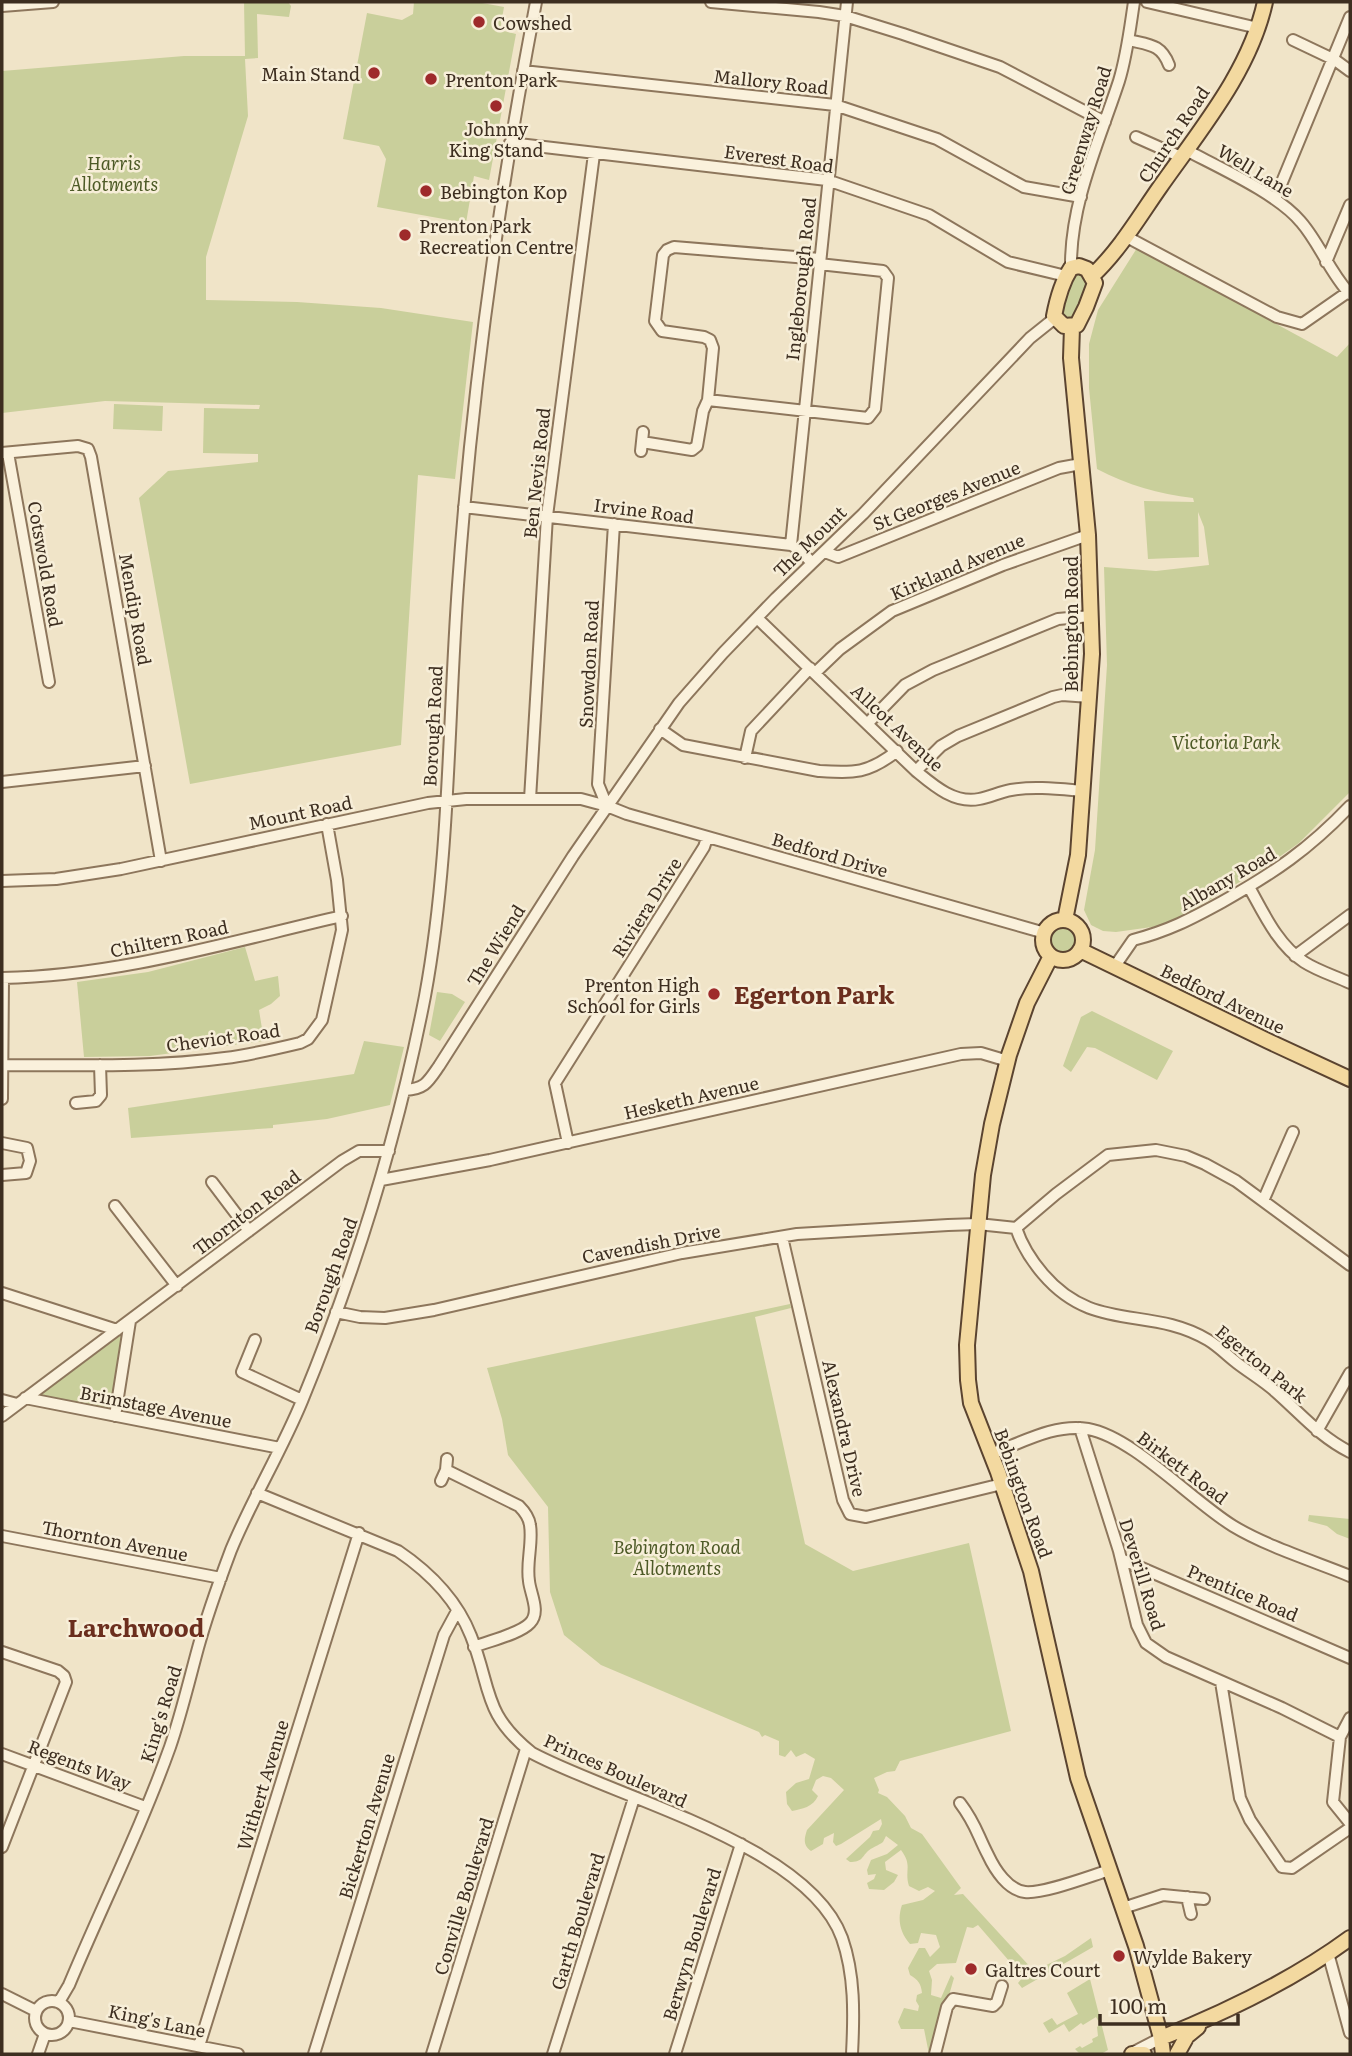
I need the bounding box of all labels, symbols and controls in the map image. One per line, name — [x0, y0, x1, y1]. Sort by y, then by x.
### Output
place label: Cowshed — [493, 9, 572, 36]
marker: Cowshed — [471, 14, 487, 30]
place label: Main Stand — [261, 60, 360, 87]
street label: Mallory Road — [712, 62, 830, 100]
street label: Greenway Road — [1053, 62, 1117, 198]
marker: Main Stand — [366, 65, 382, 81]
place label: Prenton Park — [445, 66, 558, 93]
marker: Prenton Park — [423, 71, 439, 87]
street label: Church Road — [1131, 80, 1215, 188]
marker: Johnny King Stand — [488, 98, 504, 114]
place label: Johnny King Stand — [448, 115, 544, 163]
street label: Everest Road — [723, 137, 835, 179]
street label: Well Lane — [1213, 137, 1299, 203]
park label: Harris Allotments — [70, 149, 158, 197]
place label: Bebington Kop — [440, 178, 567, 205]
marker: Bebington Kop — [418, 183, 434, 199]
street label: Ingleborough Road — [778, 196, 822, 362]
place label: Prenton Park Recreation Centre — [419, 212, 574, 260]
marker: Prenton Park Recreation Centre — [397, 227, 413, 243]
street label: Ben Nevis Road — [516, 406, 556, 540]
street label: St Georges Avenue — [868, 453, 1024, 537]
street label: Irvine Road — [592, 490, 696, 530]
street label: The Mount — [766, 498, 852, 583]
street label: Cotswold Road — [22, 499, 70, 629]
street label: Kirkland Avenue — [886, 525, 1028, 607]
street label: Mendip Road — [113, 550, 159, 668]
street label: Bebington Road — [1057, 556, 1084, 692]
street label: Snowdon Road — [571, 599, 605, 729]
street label: Borough Road — [415, 665, 449, 787]
street label: Allcot Avenue — [846, 677, 950, 777]
park label: Victoria Park — [1172, 728, 1280, 755]
street label: Mount Road — [246, 788, 354, 836]
street label: Bedford Drive — [769, 825, 891, 883]
street label: Albany Road — [1173, 839, 1281, 917]
street label: Riviera Drive — [604, 852, 688, 962]
street label: The Wiend — [459, 899, 531, 991]
street label: Chiltern Road — [107, 912, 231, 964]
street label: Bedford Avenue — [1156, 956, 1290, 1040]
place label: Prenton High School for Girls — [567, 971, 700, 1019]
district label: Egerton Park — [734, 976, 895, 1011]
marker: Prenton High School for Girls — [706, 986, 722, 1002]
street label: Cheviot Road — [164, 1016, 282, 1058]
street label: Hesketh Avenue — [621, 1068, 761, 1126]
street label: Thornton Road — [186, 1162, 306, 1262]
street label: Borough Road — [297, 1213, 363, 1337]
street label: Cavendish Drive — [579, 1216, 723, 1270]
street label: Egerton Park — [1210, 1317, 1315, 1409]
street label: Alexandra Drive — [816, 1357, 874, 1499]
street label: Brimstage Avenue — [78, 1378, 234, 1434]
street label: Bebington Road — [988, 1424, 1060, 1562]
street label: Birkett Road — [1132, 1424, 1234, 1510]
street label: Thornton Avenue — [39, 1513, 191, 1567]
street label: Deverill Road — [1113, 1515, 1173, 1633]
park label: Bebington Road Allotments — [613, 1533, 742, 1581]
street label: Prentice Road — [1183, 1556, 1303, 1628]
district label: Larchwood — [67, 1609, 205, 1644]
street label: King's Road — [132, 1662, 188, 1766]
street label: Withert Avenue — [229, 1716, 295, 1854]
street label: Princes Boulevard — [540, 1726, 692, 1814]
street label: Regents Way — [24, 1732, 136, 1796]
street label: Bickerton Avenue — [331, 1750, 401, 1902]
street label: Conville Boulevard — [426, 1814, 500, 1978]
street label: Garth Boulevard — [543, 1849, 611, 1993]
street label: Berwyn Boulevard — [655, 1864, 727, 2024]
place label: Wylde Bakery — [1133, 1943, 1252, 1970]
marker: Wylde Bakery — [1111, 1948, 1127, 1964]
place label: Galtres Court — [985, 1956, 1101, 1983]
marker: Galtres Court — [963, 1961, 979, 1977]
scale bar — [1100, 1982, 1238, 2026]
text: 100 m — [1110, 1989, 1167, 2020]
street label: King's Lane — [106, 1996, 208, 2044]

